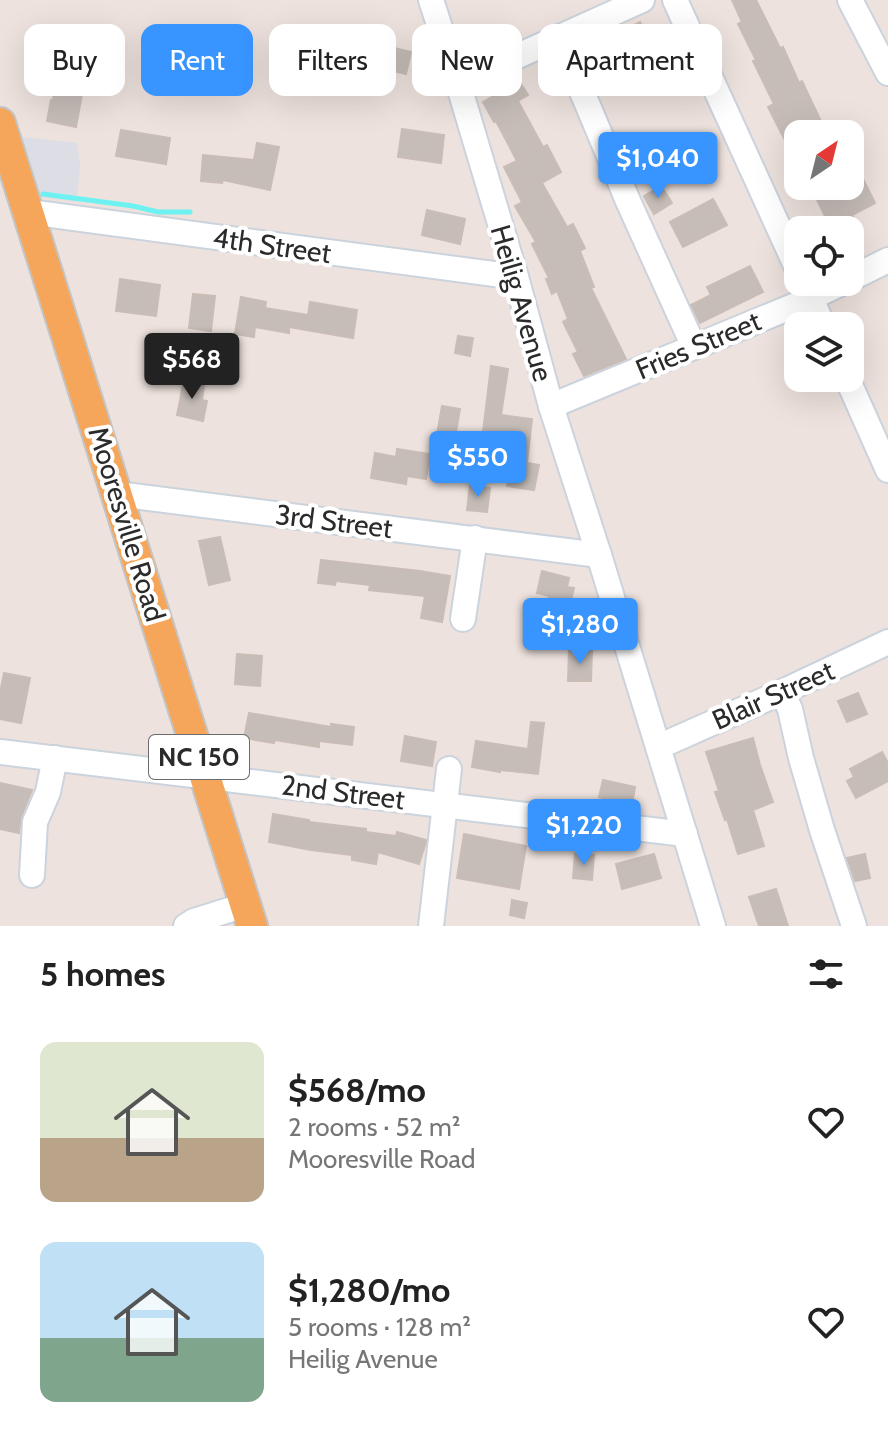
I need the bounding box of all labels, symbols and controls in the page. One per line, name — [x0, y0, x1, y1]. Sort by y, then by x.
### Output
chip: Buy — [24, 24, 125, 96]
chip: Rent — [141, 24, 253, 96]
chip: Filters — [269, 24, 396, 96]
chip: New — [412, 24, 522, 96]
chip: Apartment — [538, 24, 722, 96]
north arrow — [784, 120, 864, 200]
map controls — [784, 120, 864, 392]
pin: $1,040 — [593, 132, 723, 200]
text: $1,040 — [616, 142, 700, 174]
button: locate — [784, 216, 864, 296]
street label: 4th Street — [211, 220, 333, 270]
street label: Heilig Avenue — [483, 221, 561, 385]
street label: Fries Street — [630, 303, 766, 387]
button: layers — [784, 312, 864, 392]
pin: $568 — [145, 333, 239, 401]
text: $568 — [162, 343, 222, 375]
street label: Mooresville Road — [81, 423, 173, 625]
pin: $550 — [431, 431, 525, 499]
text: $550 — [447, 441, 509, 473]
street label: 3rd Street — [274, 497, 394, 545]
pin: $1,280 — [515, 598, 645, 666]
text: $1,280 — [541, 608, 619, 640]
street label: Blair Street — [707, 653, 839, 737]
road number: NC 150 — [149, 735, 249, 779]
street label: 2nd Street — [279, 768, 407, 816]
pin: $1,220 — [519, 799, 649, 867]
text: $1,220 — [546, 809, 622, 841]
icon: filters — [804, 952, 848, 996]
text: 5 homes — [40, 953, 165, 995]
text: $568/mo — [288, 1069, 426, 1111]
icon: home — [104, 1074, 200, 1170]
icon: heart — [804, 1100, 848, 1144]
text: 2 rooms · 52 m² — [288, 1111, 460, 1143]
text: Mooresville Road — [288, 1143, 475, 1175]
text: $1,280/mo — [288, 1269, 451, 1311]
icon: home — [104, 1274, 200, 1370]
icon: heart — [804, 1300, 848, 1344]
text: 5 rooms · 128 m² — [288, 1311, 471, 1343]
text: Heilig Avenue — [288, 1343, 438, 1375]

